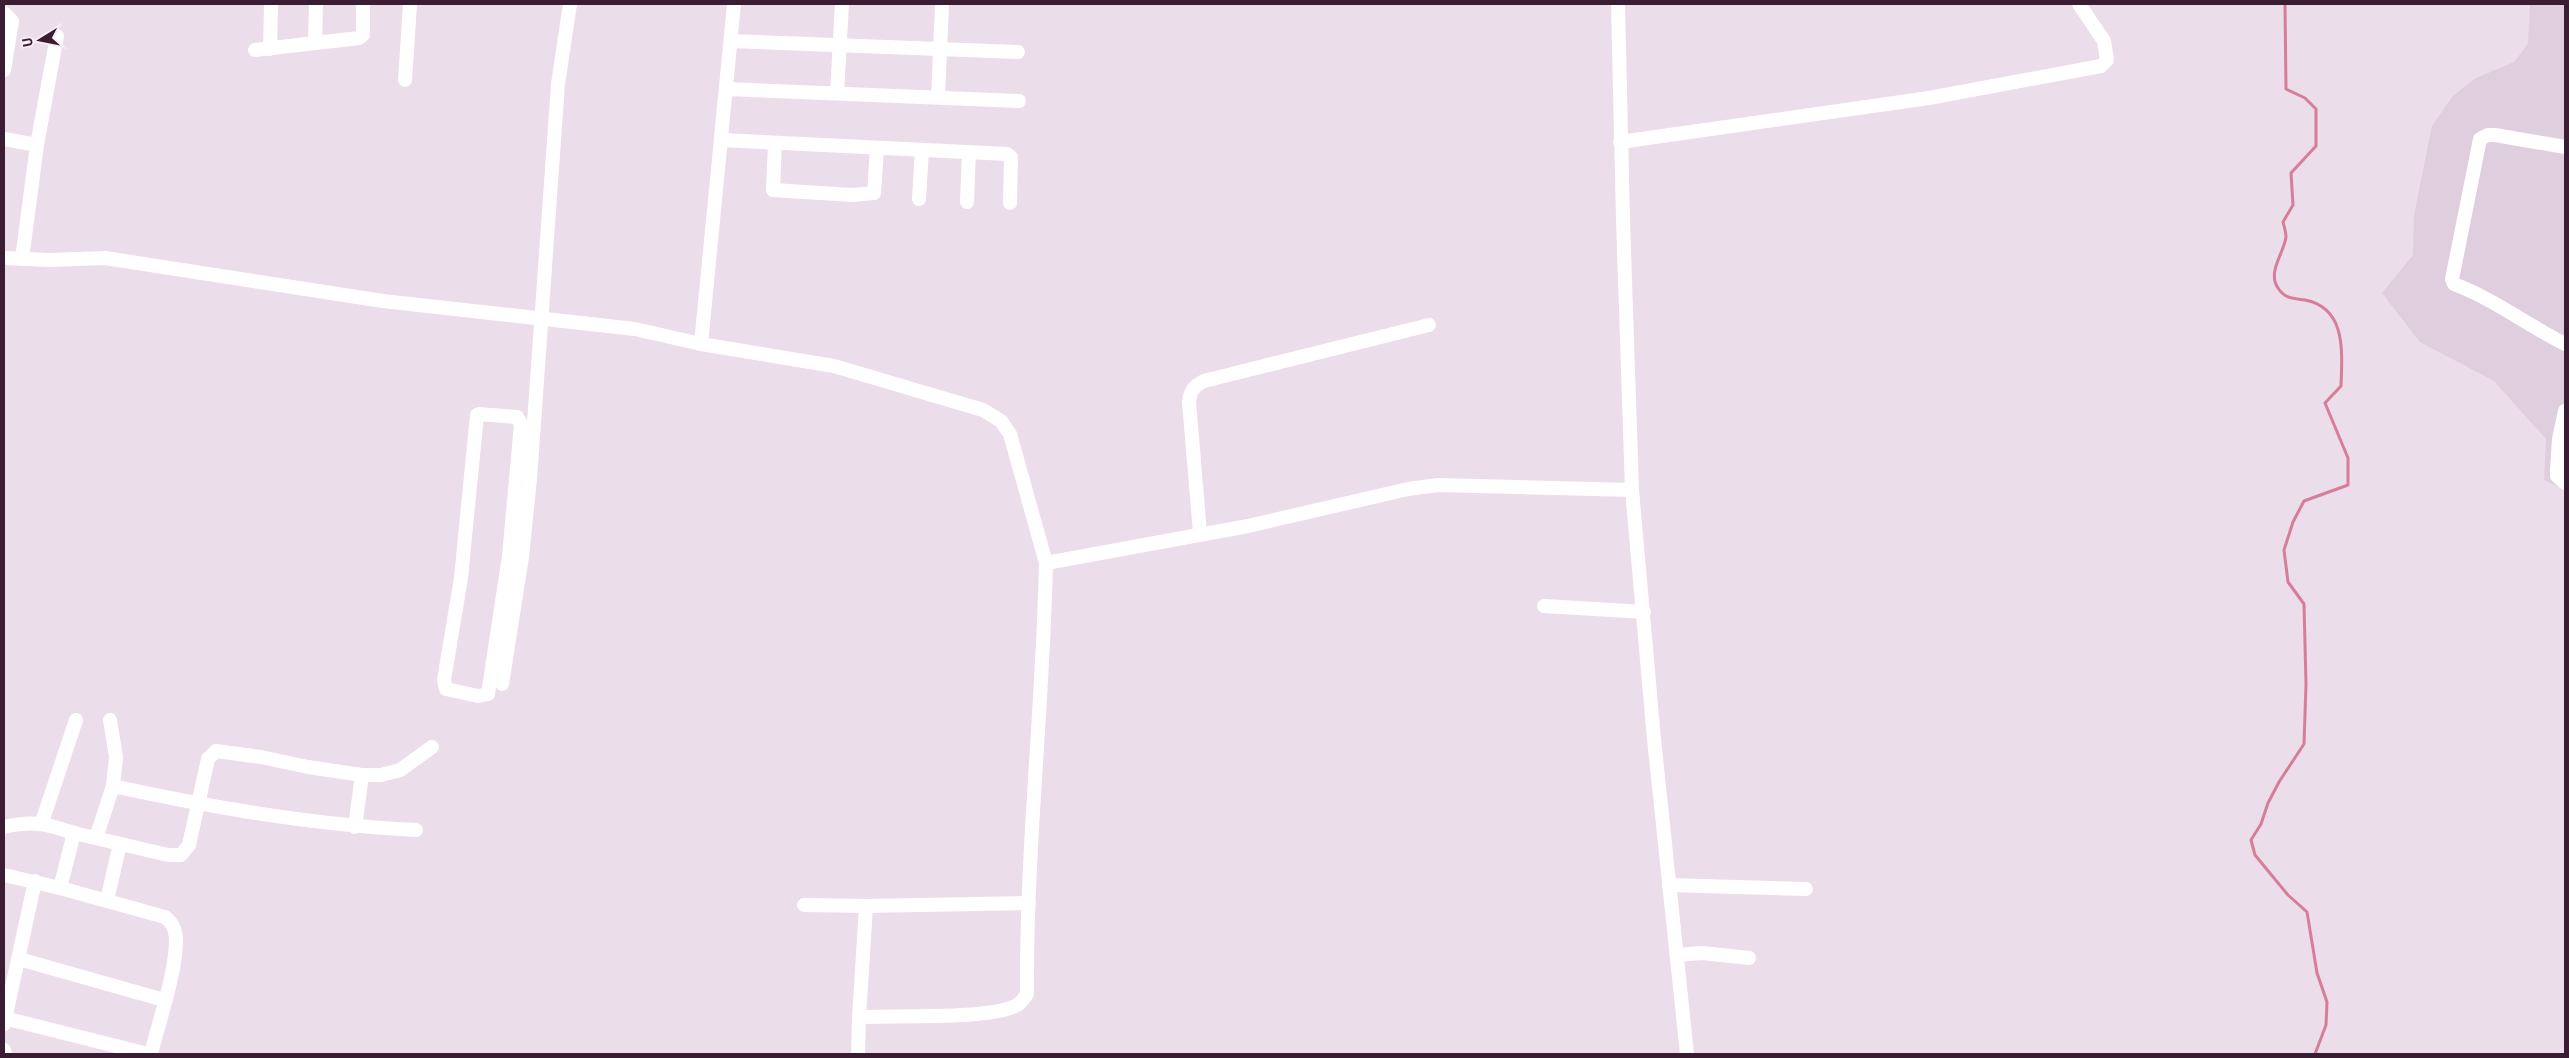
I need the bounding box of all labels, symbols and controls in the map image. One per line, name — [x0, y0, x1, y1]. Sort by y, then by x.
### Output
north arrow — [15, 15, 65, 65]
text: U — [18, 36, 36, 48]

